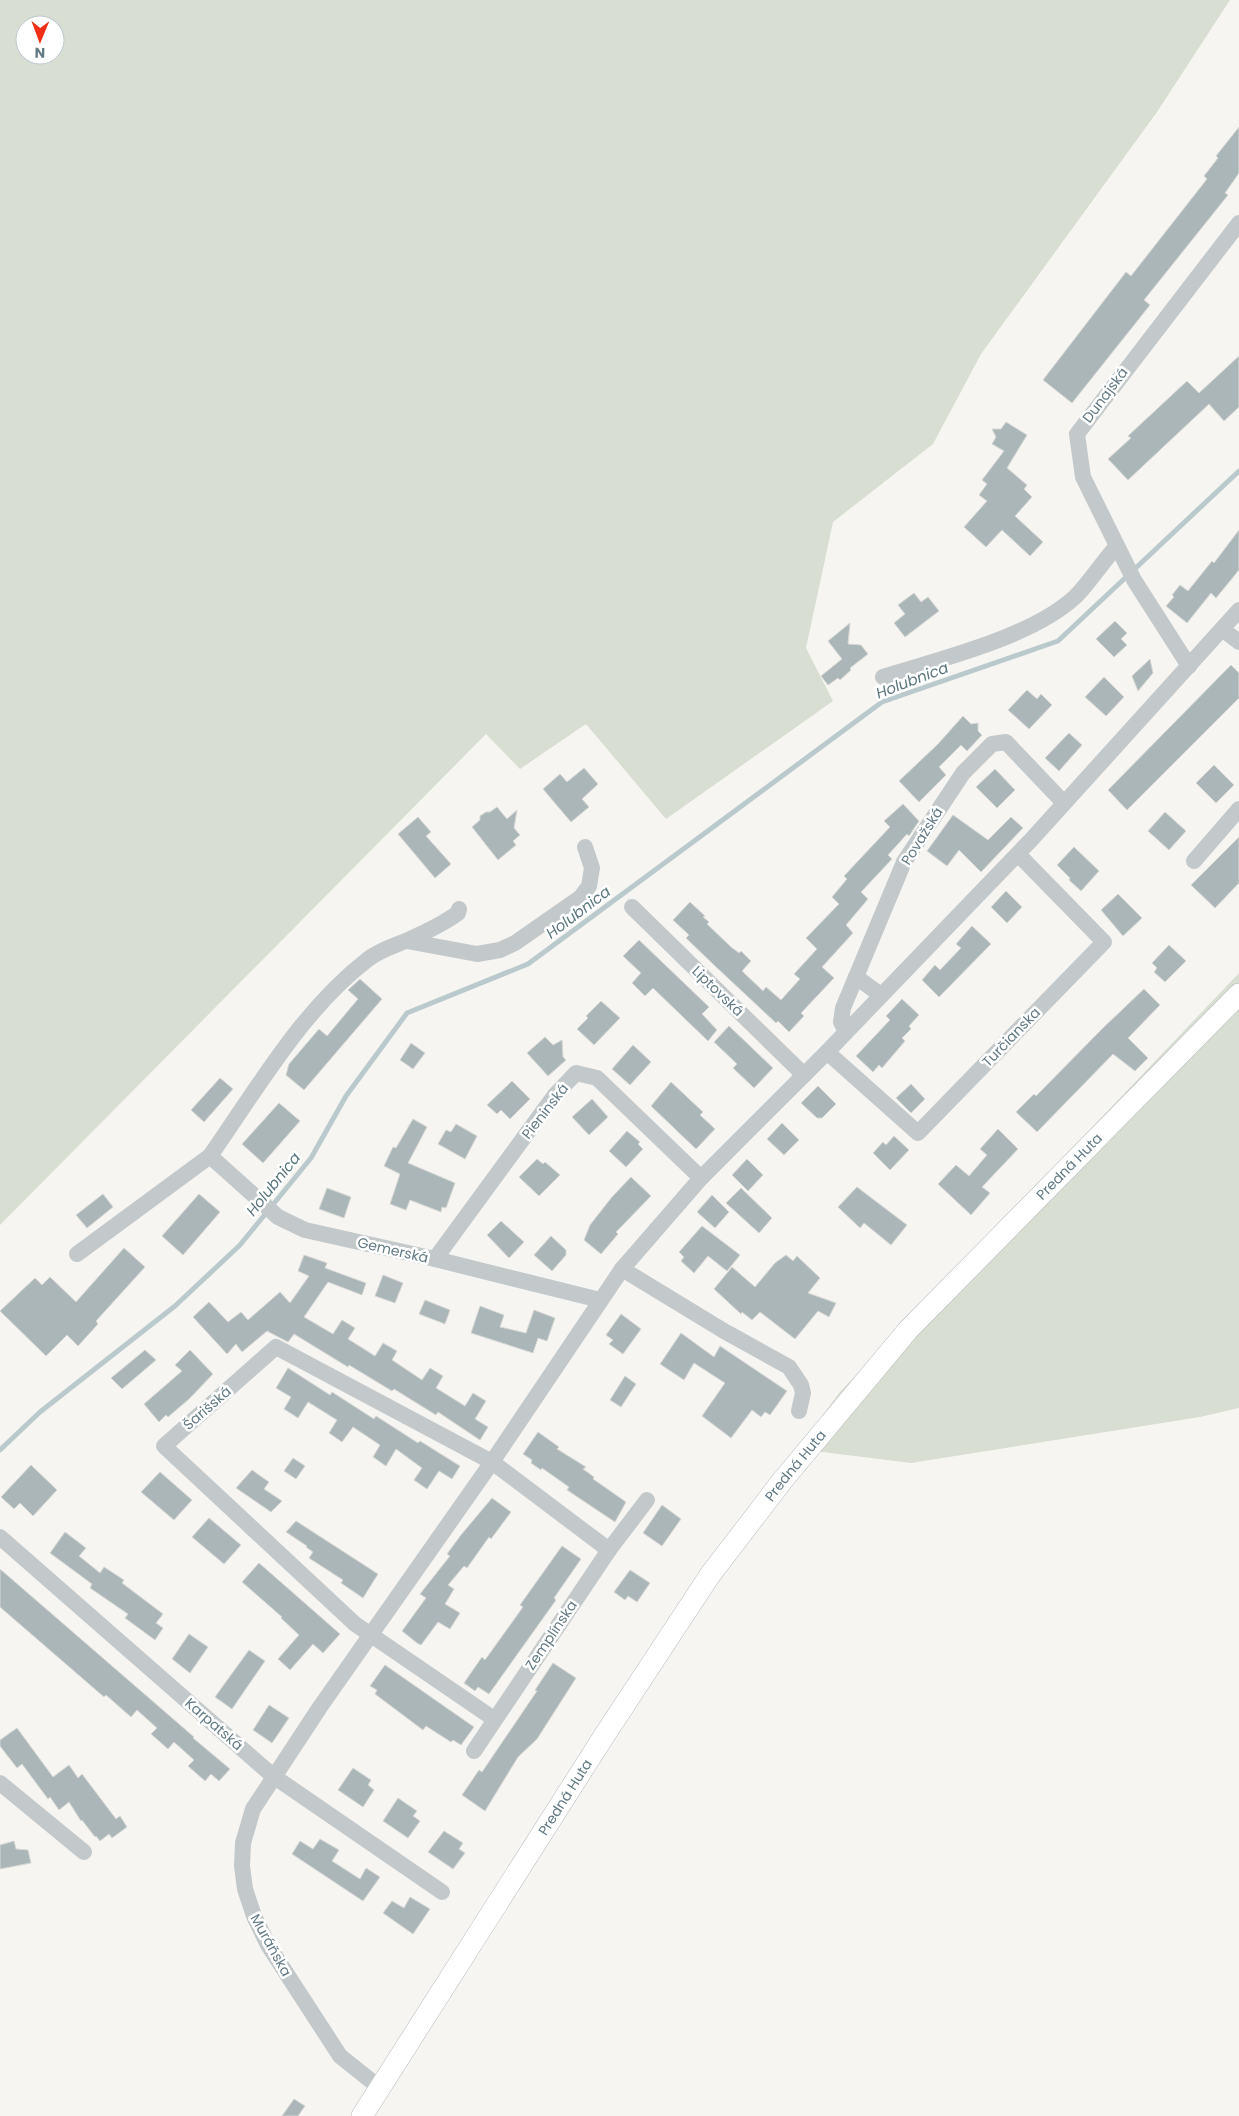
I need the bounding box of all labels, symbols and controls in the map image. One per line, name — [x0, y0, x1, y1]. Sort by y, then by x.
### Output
north arrow — [15, 15, 65, 65]
text: N — [34, 43, 45, 63]
street label: Dunajská — [1078, 363, 1132, 427]
water label: Holubnica — [873, 657, 951, 703]
street label: Považská — [896, 803, 948, 869]
water label: Holubnica — [541, 881, 615, 943]
street label: Liptovská — [688, 961, 748, 1021]
street label: Turčianska — [977, 1003, 1045, 1071]
street label: Pieninská — [517, 1079, 573, 1143]
street label: Predná Huta — [1032, 1128, 1107, 1204]
water label: Holubnica — [241, 1148, 305, 1220]
street label: Gemerská — [356, 1232, 430, 1268]
street label: Šarišská — [179, 1382, 235, 1434]
street label: Predná Huta — [760, 1426, 831, 1505]
street label: Zemplínska — [520, 1596, 582, 1674]
street label: Karpatská — [181, 1693, 247, 1755]
street label: Predná Huta — [533, 1755, 597, 1839]
street label: Muráňska — [246, 1910, 296, 1980]

